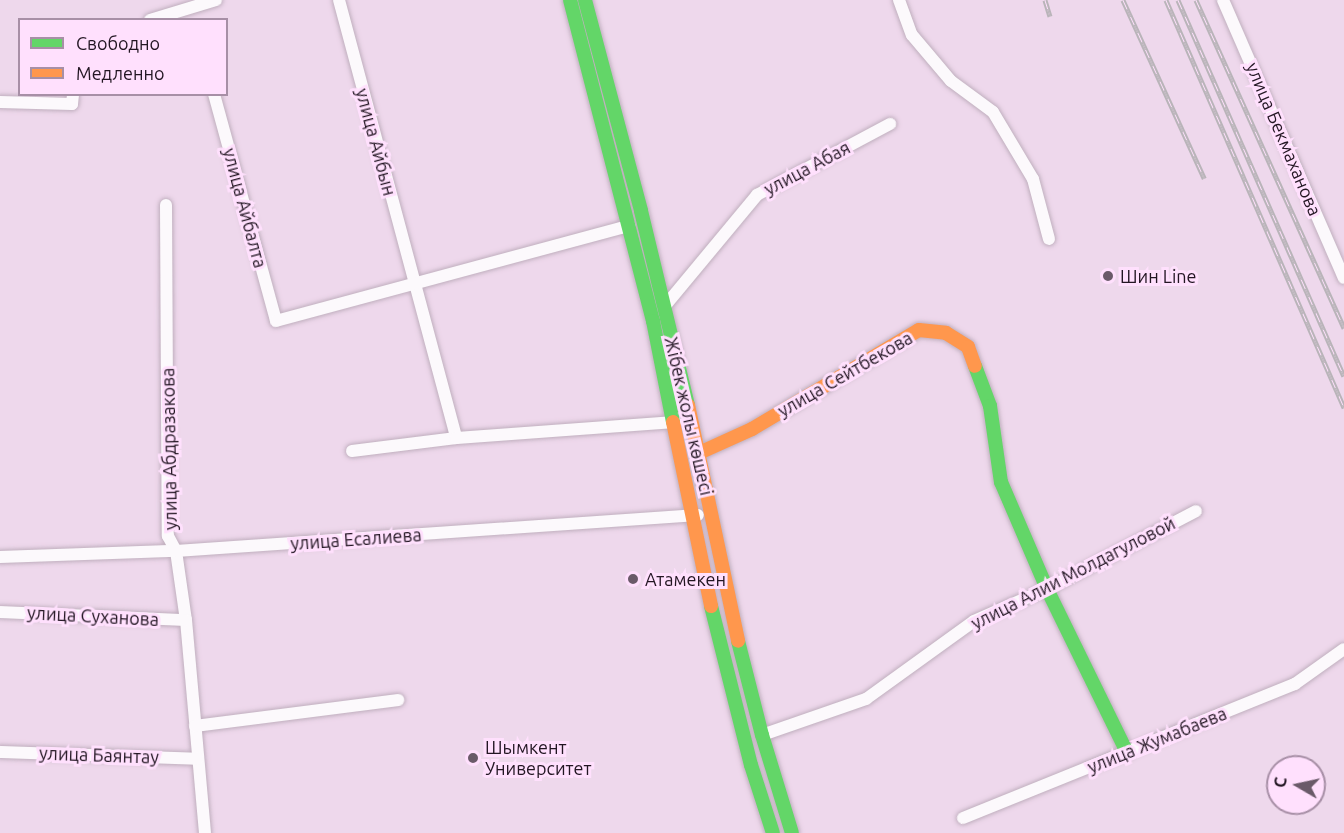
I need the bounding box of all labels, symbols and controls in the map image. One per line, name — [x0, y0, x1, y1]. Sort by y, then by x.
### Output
legend — [18, 18, 228, 96]
text: Свободно — [76, 33, 160, 53]
street label: улица Бекмаханова — [1242, 59, 1326, 219]
text: Медленно — [76, 63, 165, 83]
street label: улица Айбын — [351, 86, 401, 198]
street label: улица Абая — [760, 136, 854, 200]
street label: улица Айбалта — [219, 146, 271, 270]
place label: Шин Line — [1120, 265, 1197, 287]
marker: Шин Line — [1101, 269, 1115, 283]
street label: улица Сейтбекова — [774, 327, 916, 421]
street label: Жібек жолы көшесі — [660, 335, 718, 497]
street label: улица Абдразакова — [157, 368, 181, 530]
street label: улица Алии Молдагуловой — [967, 512, 1179, 634]
street label: улица Есалиева — [290, 524, 422, 554]
place label: Атамекен — [645, 568, 726, 590]
marker: Атамекен — [626, 572, 640, 586]
street label: улица Суханова — [27, 602, 159, 630]
street label: улица Жумабаева — [1084, 702, 1230, 778]
place label: Шымкент Университет — [485, 737, 591, 780]
street label: улица Баянтау — [39, 742, 159, 768]
marker: Шымкент Университет — [466, 751, 480, 765]
north arrow — [1266, 755, 1326, 815]
text: С — [1271, 776, 1290, 789]

